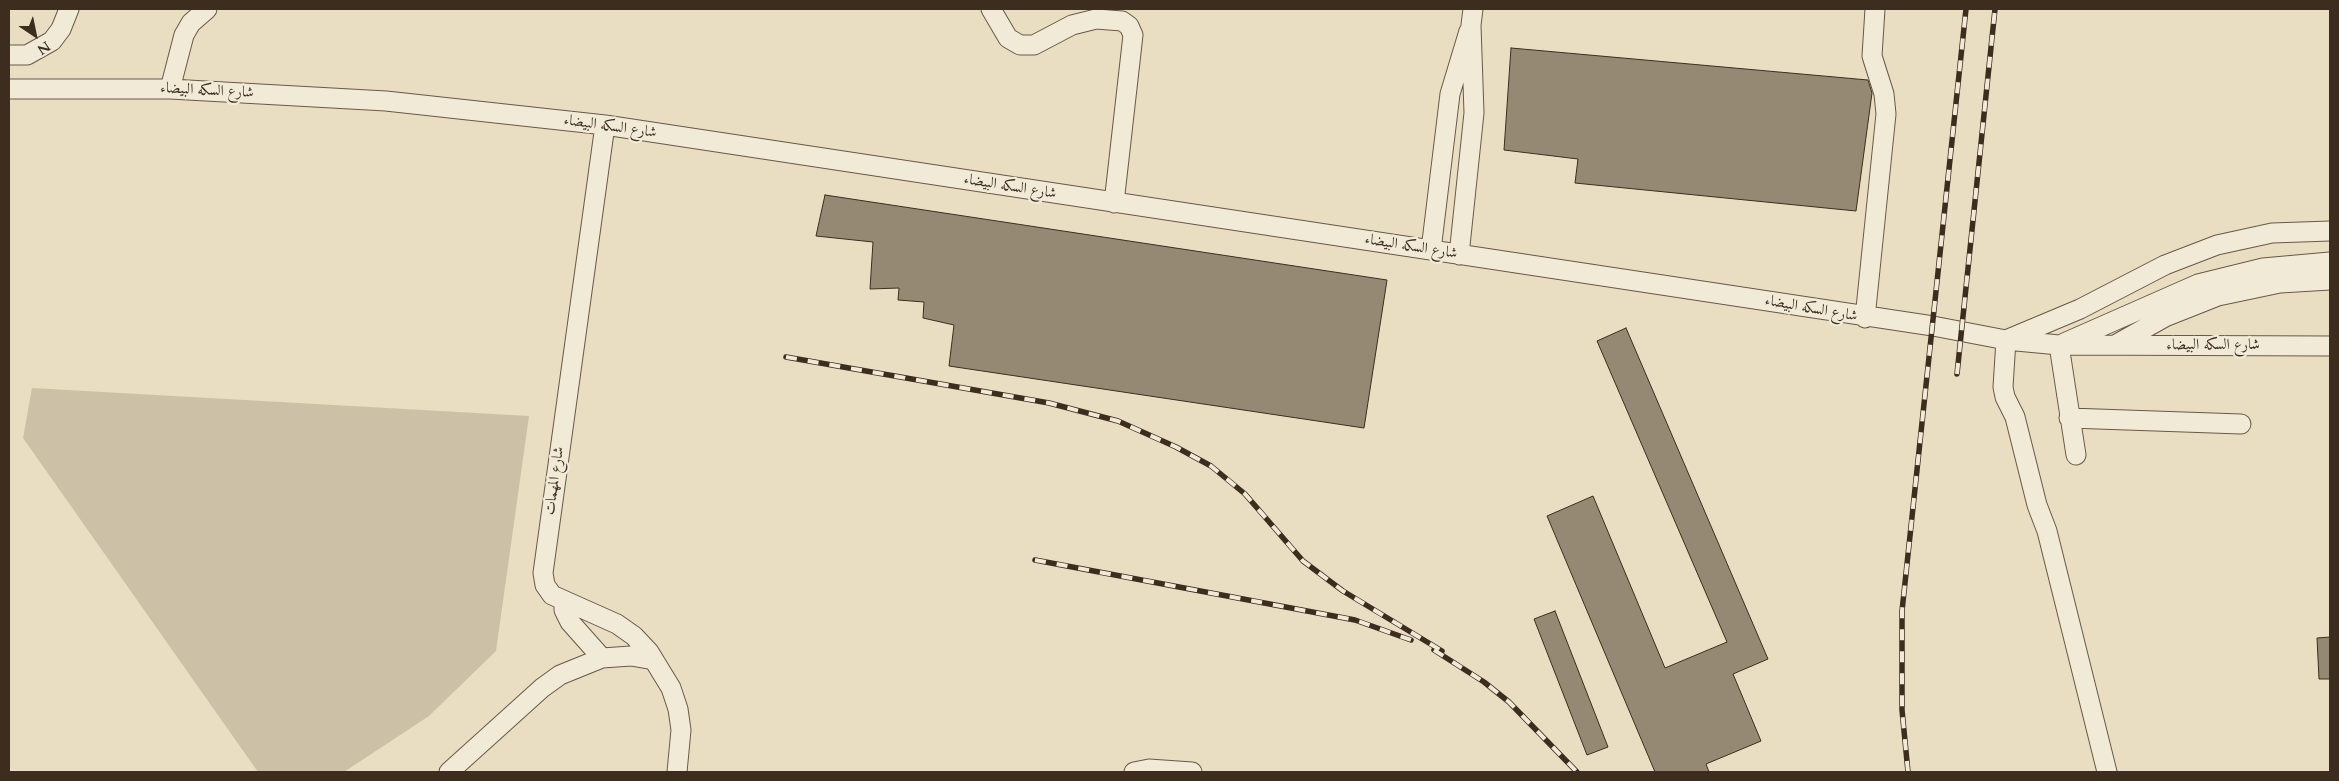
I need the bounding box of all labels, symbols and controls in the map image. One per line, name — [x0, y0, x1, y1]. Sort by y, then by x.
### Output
north arrow — [10, 10, 60, 60]
text: N — [33, 37, 54, 59]
street label: شارع السكه البيضاء — [160, 80, 254, 102]
street label: شارع السكه البيضاء — [562, 112, 658, 142]
street label: شارع السكه البيضاء — [962, 171, 1058, 203]
street label: شارع السكه البيضاء — [1363, 231, 1459, 263]
street label: شارع السكه البيضاء — [1763, 292, 1859, 326]
street label: شارع السكه البيضاء — [2166, 337, 2260, 355]
street label: شارع المهمات — [541, 446, 569, 516]

